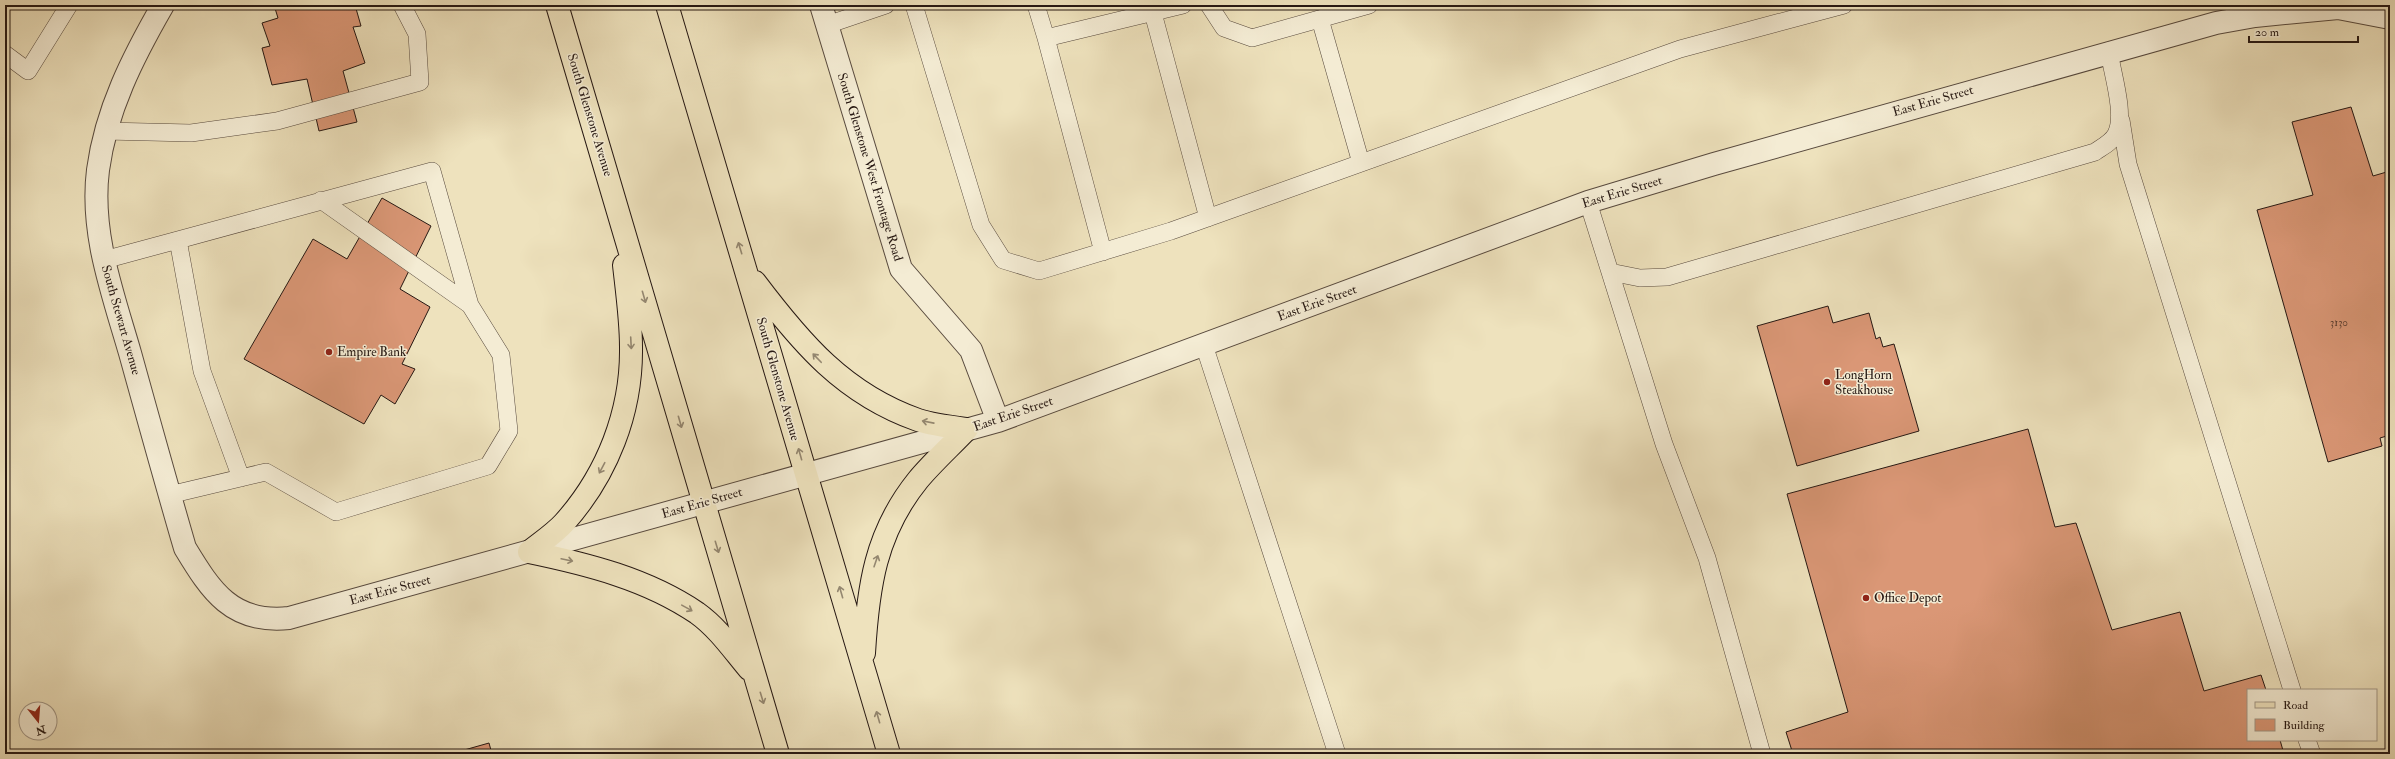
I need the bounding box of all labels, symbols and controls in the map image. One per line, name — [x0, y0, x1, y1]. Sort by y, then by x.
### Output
scale bar — [2249, 18, 2358, 44]
text: 20 m — [2255, 25, 2280, 40]
street label: South Glenstone Avenue — [564, 52, 616, 179]
street label: South Glenstone West Frontage Road — [834, 71, 906, 264]
street label: East Erie Street — [1891, 82, 1975, 120]
street label: East Erie Street — [1580, 172, 1664, 212]
one-way arrow — [736, 242, 743, 255]
street label: South Stewart Avenue — [98, 263, 144, 377]
street label: East Erie Street — [1275, 281, 1359, 325]
one-way arrow — [641, 291, 648, 304]
street label: South Glenstone Avenue — [753, 315, 803, 443]
house number: 3130 — [2330, 316, 2348, 329]
one-way arrow — [627, 336, 635, 349]
place label: Empire Bank — [337, 344, 407, 361]
marker: Empire Bank — [324, 347, 334, 357]
one-way arrow — [812, 353, 822, 363]
place label: LongHorn Steakhouse — [1835, 367, 1894, 398]
marker: LongHorn Steakhouse — [1822, 377, 1832, 387]
street label: East Erie Street — [971, 393, 1055, 435]
one-way arrow — [677, 415, 684, 428]
one-way arrow — [922, 418, 935, 426]
one-way arrow — [796, 447, 803, 460]
one-way arrow — [598, 462, 605, 474]
street label: East Erie Street — [660, 484, 744, 522]
one-way arrow — [714, 540, 721, 553]
one-way arrow — [873, 555, 881, 567]
one-way arrow — [560, 556, 573, 564]
street label: East Erie Street — [348, 572, 432, 608]
one-way arrow — [837, 586, 844, 599]
place label: Office Depot — [1874, 590, 1942, 607]
marker: Office Depot — [1861, 593, 1871, 603]
one-way arrow — [681, 605, 693, 612]
legend — [2247, 689, 2377, 741]
one-way arrow — [759, 692, 766, 705]
text: Road — [2283, 698, 2308, 713]
north arrow — [18, 701, 58, 741]
one-way arrow — [874, 710, 881, 723]
text: Building — [2283, 718, 2326, 733]
text: N — [33, 722, 48, 738]

